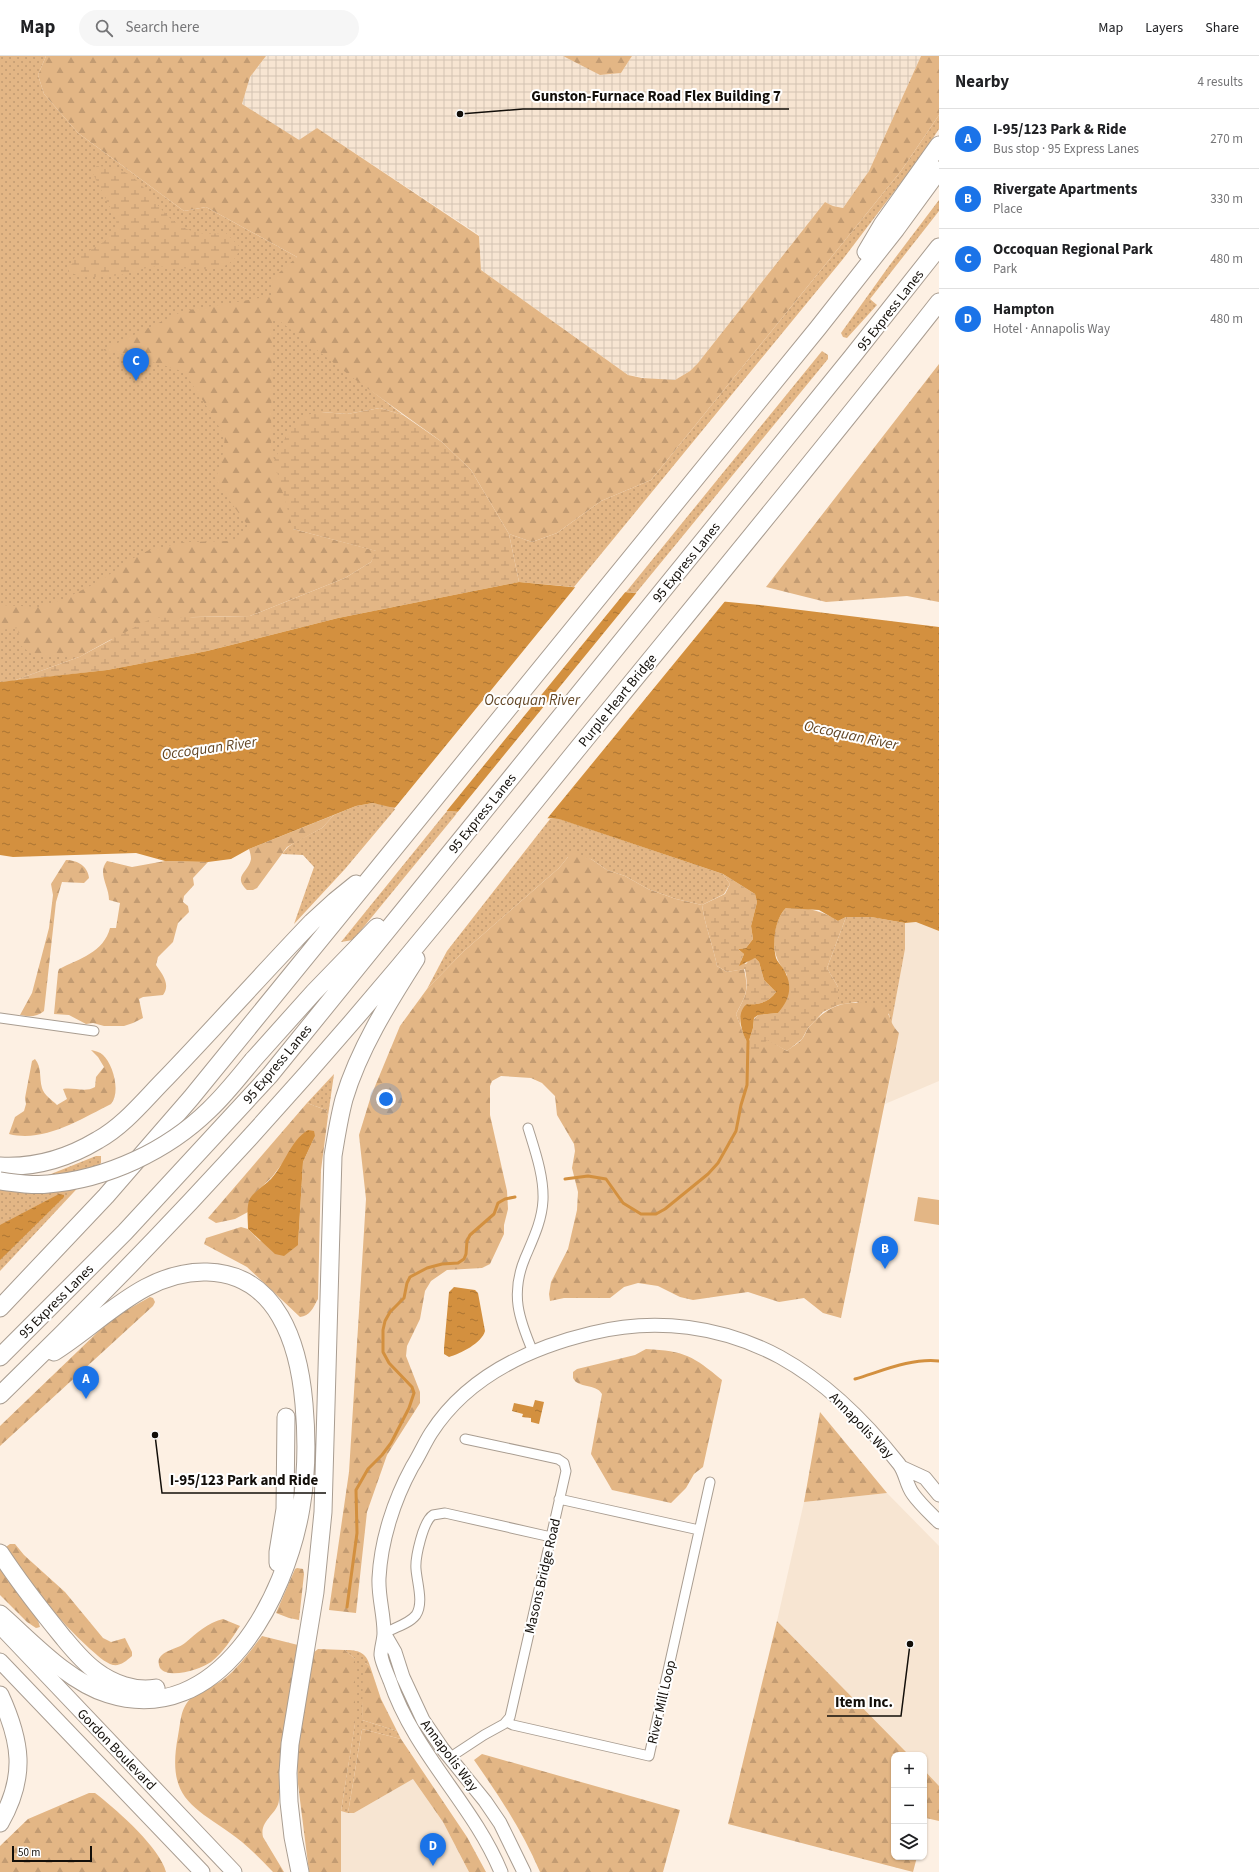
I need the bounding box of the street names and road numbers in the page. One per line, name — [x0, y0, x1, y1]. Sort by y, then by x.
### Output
street label: 95 Express Lanes — [853, 266, 929, 355]
street label: 95 Express Lanes — [648, 518, 726, 607]
street label: Purple Heart Bridge — [574, 650, 662, 752]
street label: 95 Express Lanes — [444, 769, 522, 858]
street label: 95 Express Lanes — [239, 1021, 317, 1109]
street label: 95 Express Lanes — [15, 1260, 99, 1343]
street label: Annapolis Way — [824, 1388, 898, 1464]
street label: Masons Bridge Road — [520, 1516, 566, 1636]
street label: River Mill Loop — [643, 1658, 681, 1746]
street label: Gordon Boulevard — [72, 1704, 160, 1795]
street label: Annapolis Way — [416, 1715, 483, 1796]

